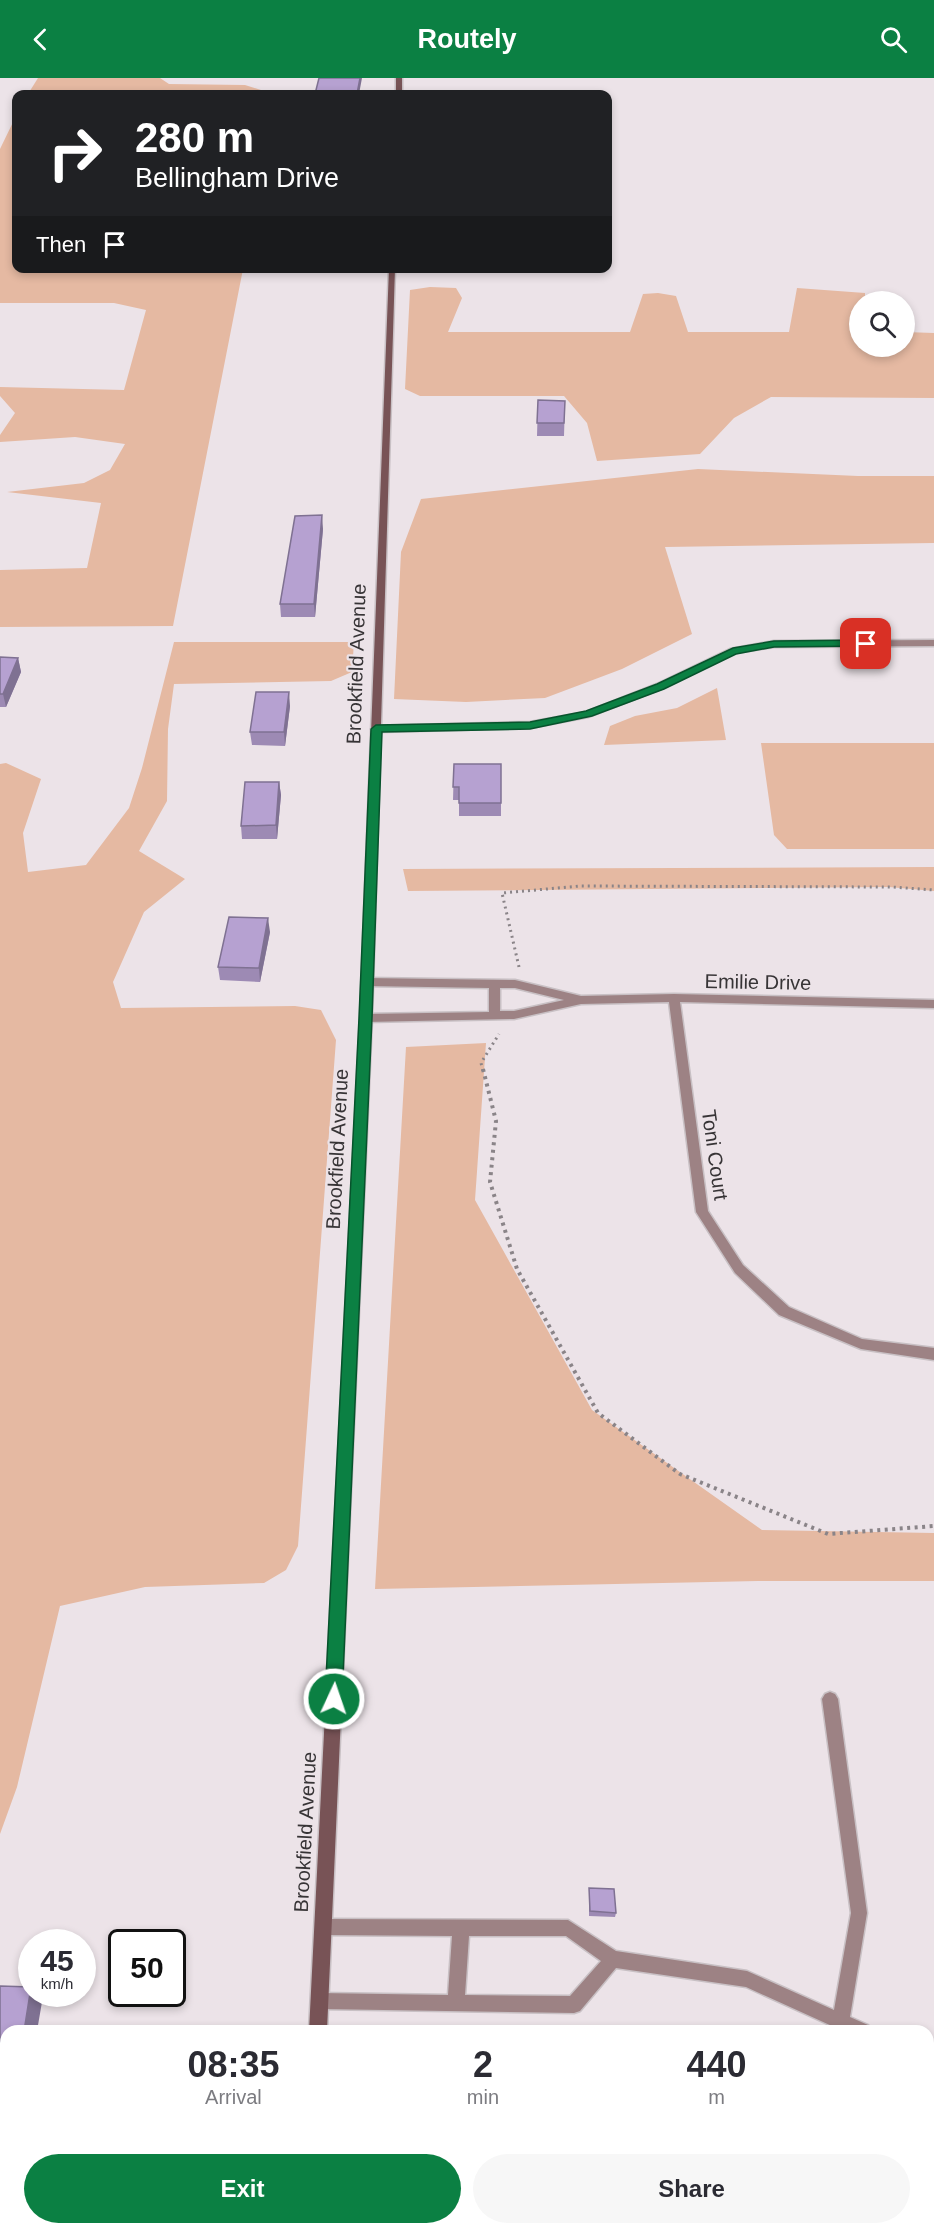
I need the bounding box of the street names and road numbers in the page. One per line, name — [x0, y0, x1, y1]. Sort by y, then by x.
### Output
street label: Brookfield Avenue — [342, 583, 370, 745]
street label: Emilie Drive — [704, 970, 812, 994]
street label: Brookfield Avenue — [322, 1068, 352, 1230]
street label: Toni Court — [698, 1108, 732, 1202]
street label: Brookfield Avenue — [290, 1751, 320, 1913]

